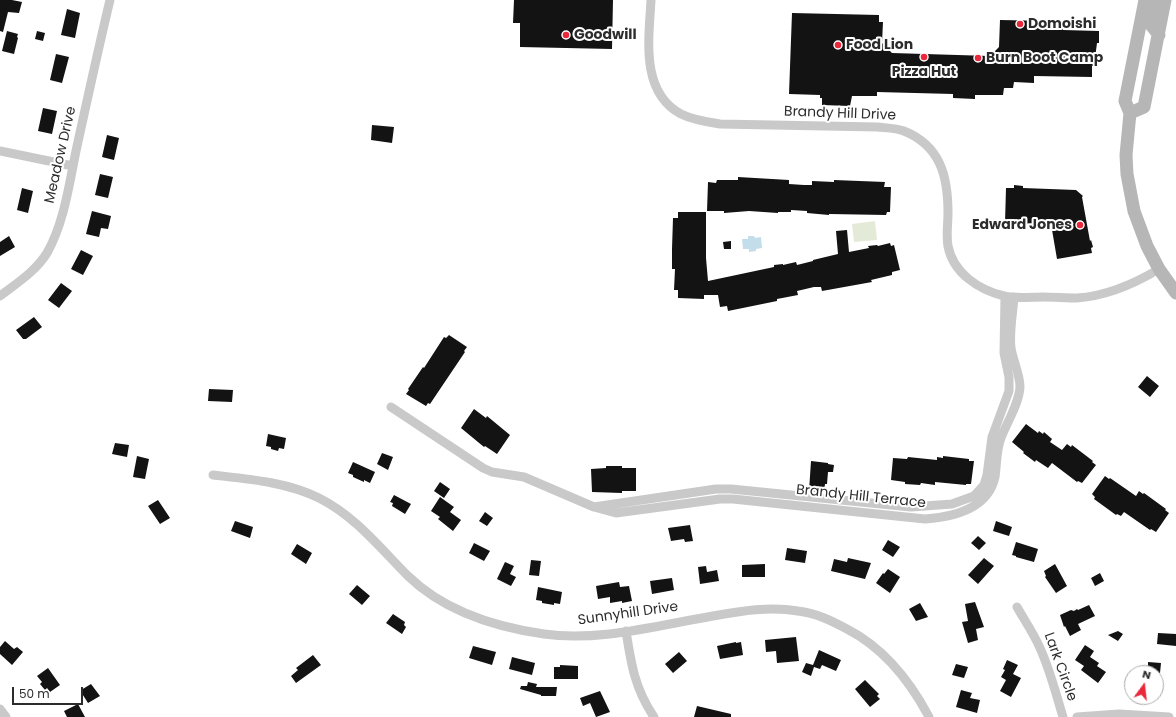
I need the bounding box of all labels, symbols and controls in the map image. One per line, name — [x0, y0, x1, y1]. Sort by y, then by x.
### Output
place label: Domoishi — [1028, 16, 1096, 32]
marker: Domoishi — [1015, 19, 1025, 29]
place label: Goodwill — [574, 27, 637, 43]
marker: Goodwill — [561, 30, 571, 40]
place label: Food Lion — [846, 37, 913, 53]
marker: Food Lion — [833, 40, 843, 50]
place label: Burn Boot Camp — [986, 50, 1103, 66]
marker: Pizza Hut — [919, 52, 929, 62]
marker: Burn Boot Camp — [973, 53, 983, 63]
place label: Pizza Hut — [892, 64, 956, 80]
street label: Brandy Hill Drive — [784, 104, 896, 124]
street label: Meadow Drive — [42, 105, 80, 205]
place label: Edward Jones — [972, 217, 1072, 233]
marker: Edward Jones — [1075, 220, 1085, 230]
street label: Brandy Hill Terrace — [795, 482, 927, 512]
street label: Sunnyhill Drive — [577, 599, 679, 629]
street label: Lark Circle — [1040, 630, 1080, 704]
north arrow — [1124, 665, 1164, 705]
text: N — [1141, 666, 1153, 683]
scale bar — [14, 679, 85, 705]
text: 50 m — [19, 685, 50, 702]

